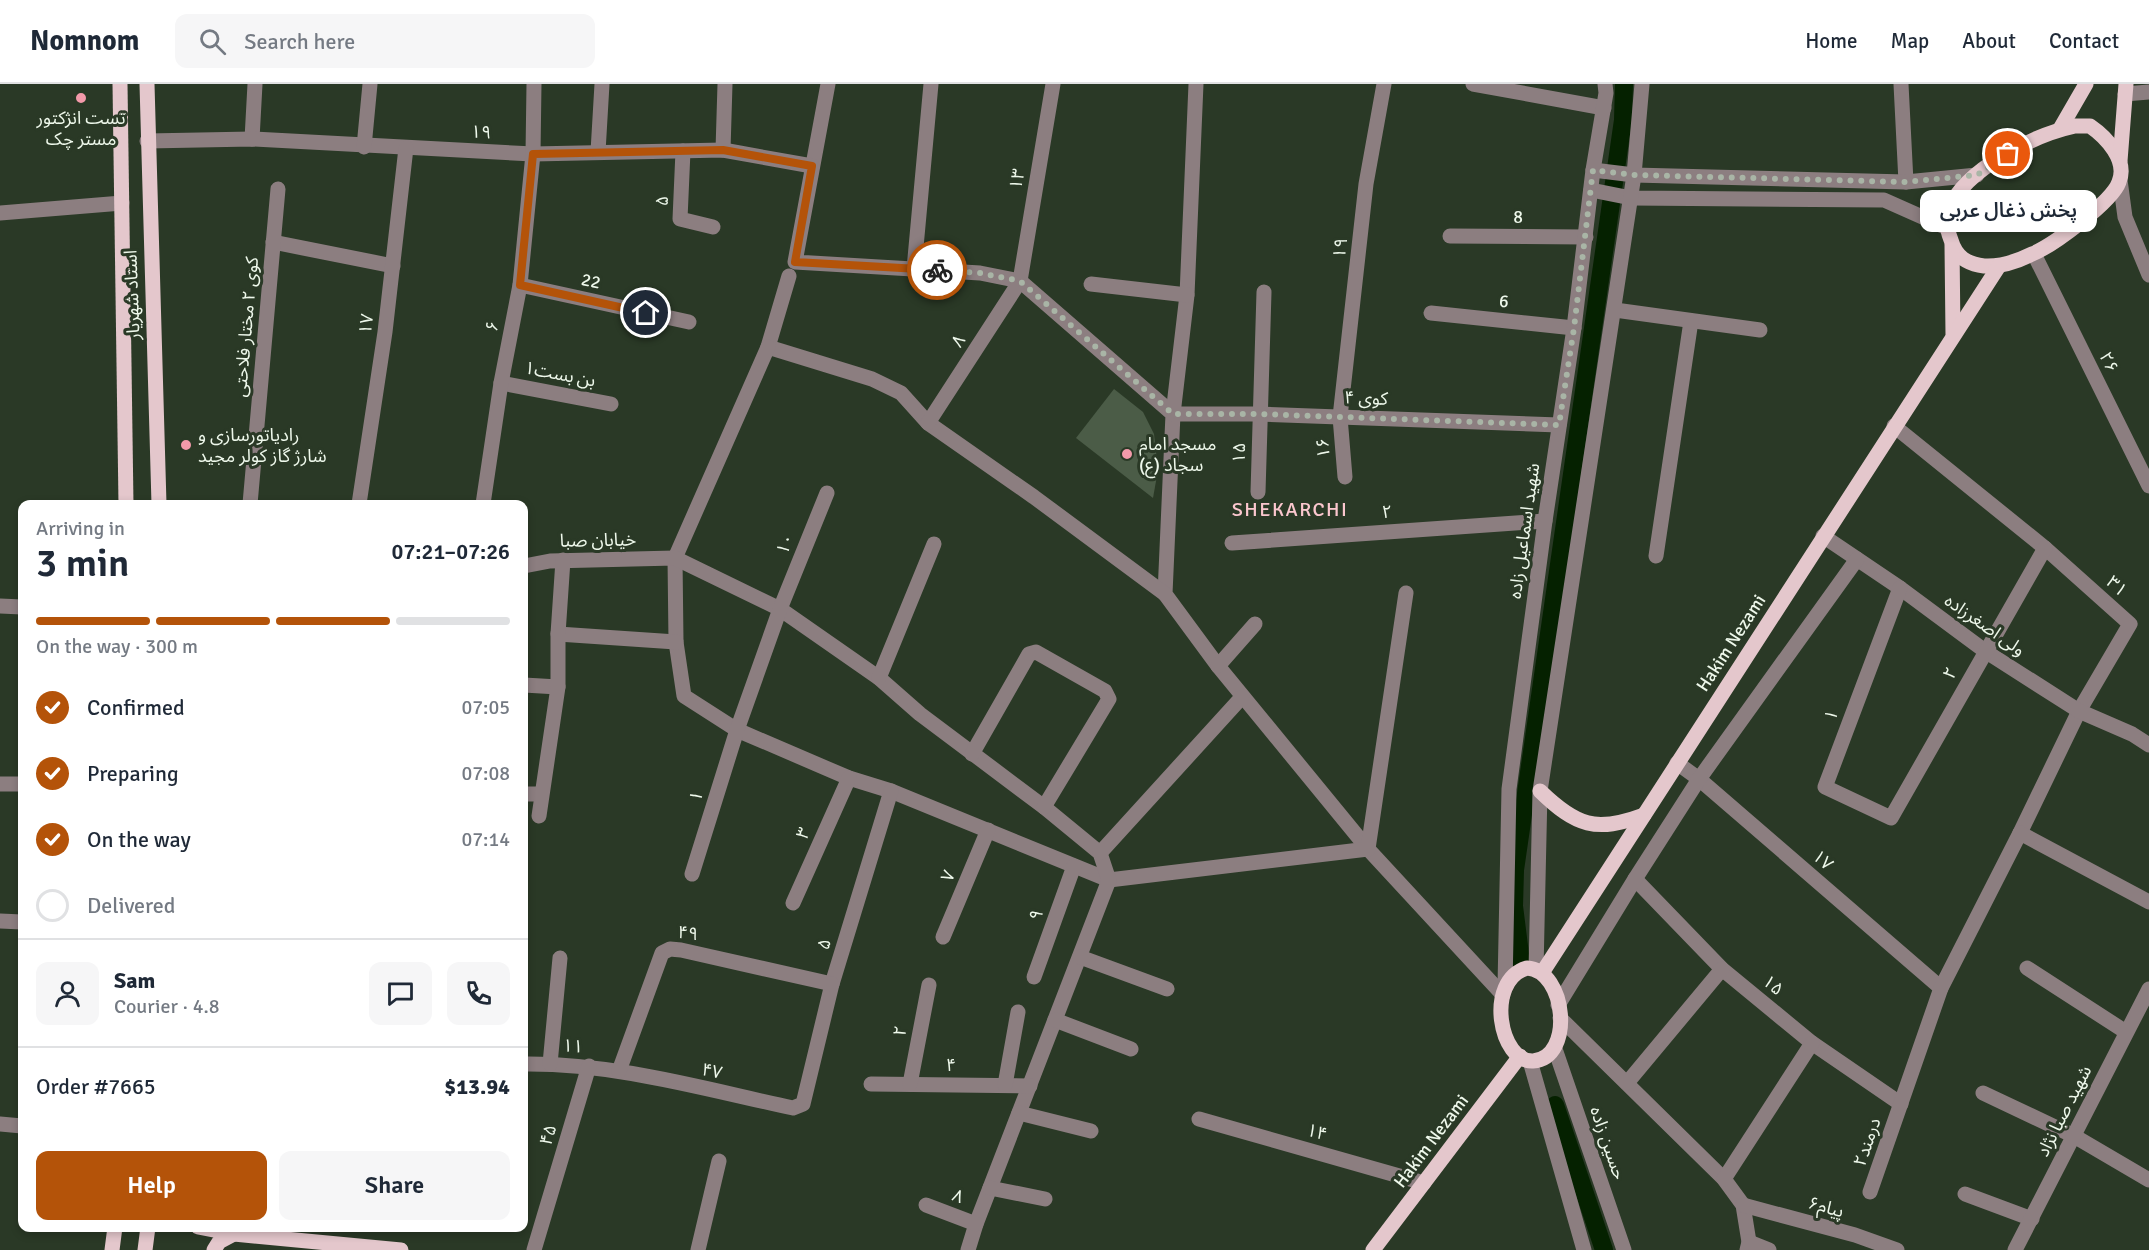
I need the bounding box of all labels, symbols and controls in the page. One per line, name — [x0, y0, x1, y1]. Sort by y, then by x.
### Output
search box — [175, 14, 595, 68]
text: Nomnom — [30, 24, 139, 58]
icon: search — [196, 25, 229, 58]
text: Search here — [244, 28, 355, 55]
text: Home — [1805, 28, 1858, 54]
text: Map — [1891, 28, 1929, 54]
text: About — [1962, 28, 2016, 54]
text: Contact — [2049, 28, 2119, 54]
marker: تست انژکتور مستر چک — [74, 91, 88, 105]
place label: تست انژکتور مستر چک — [35, 107, 126, 150]
street label: ۱۹ — [470, 120, 492, 144]
pin — [1982, 128, 2033, 179]
icon: bag — [1991, 137, 2024, 170]
street label: ۱۳ — [1004, 167, 1030, 191]
callout: پخش ذغال عربی — [1920, 190, 2096, 232]
street label: ۵ — [651, 195, 673, 207]
text: پخش ذغال عربی — [1940, 198, 2077, 223]
street label: 8 — [1513, 206, 1523, 228]
street label: ۱۹ — [1328, 236, 1352, 260]
courier — [907, 240, 967, 300]
street label: استاد شهریار — [119, 250, 145, 341]
icon: bike — [921, 254, 954, 287]
street label: کوی ۲ مختار فلاحتی — [229, 255, 263, 398]
street label: 22 — [579, 268, 603, 294]
pin — [620, 287, 671, 338]
street label: 6 — [1498, 290, 1510, 312]
icon: home — [629, 296, 662, 329]
street label: ۱۷ — [354, 312, 378, 336]
street label: ۶ — [480, 319, 504, 333]
street label: ۸ — [946, 331, 970, 351]
street label: ۲۶ — [2095, 348, 2123, 376]
street label: بن بست۱ — [523, 356, 597, 392]
street label: کوی ۴ — [1344, 386, 1389, 410]
place label: رادیاتورسازی و شارژ گاز کولر مجید — [198, 424, 327, 467]
place label: مسجد امام سجاد (ع) — [1139, 433, 1216, 479]
street label: ۱۶ — [1311, 437, 1335, 459]
marker: رادیاتورسازی و شارژ گاز کولر مجید — [179, 438, 193, 452]
street label: ۱۵ — [1228, 443, 1250, 463]
marker: مسجد امام سجاد (ع) — [1120, 447, 1134, 461]
street label: شهید اسماعیل زاده — [1504, 462, 1544, 600]
district label: SHEKARCHI — [1232, 497, 1348, 522]
street label: ۲ — [1381, 501, 1393, 523]
text: Arriving in — [36, 516, 125, 541]
street label: خیابان صبا — [560, 528, 636, 552]
street label: ۱۰ — [771, 530, 799, 558]
text: 07:21–07:26 — [392, 538, 510, 565]
text: 3 min — [36, 539, 129, 587]
street label: ۳۱ — [2102, 571, 2132, 601]
street label: ولی اصغرزاده — [1940, 589, 2030, 661]
street label: Hakim Nezami — [1692, 590, 1770, 696]
text: On the way · 300 m — [36, 634, 198, 659]
street label: ۲ — [1938, 663, 1962, 683]
icon: check — [36, 691, 69, 724]
text: Confirmed — [87, 694, 185, 721]
text: 07:05 — [461, 695, 510, 720]
street label: ۱ — [1819, 706, 1843, 724]
icon: check — [36, 757, 69, 790]
text: Preparing — [87, 760, 179, 787]
text: 07:08 — [461, 761, 510, 786]
street label: ۱ — [684, 788, 708, 804]
icon: check — [36, 823, 69, 856]
street label: ۳ — [791, 824, 815, 842]
text: On the way — [87, 826, 191, 853]
text: 07:14 — [461, 827, 510, 852]
street label: ۱۷ — [1808, 845, 1838, 875]
street label: ۷ — [936, 867, 960, 885]
text: Delivered — [87, 892, 175, 919]
street label: ۹ — [1024, 907, 1048, 923]
street label: ۴۹ — [676, 921, 700, 945]
street label: ۵ — [812, 936, 836, 952]
button: person — [36, 962, 99, 1025]
button: chat — [369, 962, 432, 1025]
button: phone — [447, 962, 510, 1025]
text: Sam — [114, 967, 155, 994]
street label: ۱۵ — [1758, 970, 1788, 1000]
text: Courier · 4.8 — [114, 994, 220, 1019]
street label: ۲ — [888, 1024, 912, 1038]
street label: ۱۱ — [562, 1034, 584, 1058]
street label: ۴ — [946, 1054, 956, 1076]
street label: ۴۷ — [700, 1058, 724, 1084]
street label: شهید صبا نژاد — [2032, 1062, 2096, 1160]
text: Order #7665 — [36, 1073, 156, 1100]
text: $13.94 — [444, 1073, 510, 1100]
street label: Hakim Nezami — [1389, 1090, 1473, 1192]
street label: حسین زاده — [1585, 1103, 1631, 1183]
street label: درمند۲ — [1848, 1115, 1886, 1169]
street label: ۱۴ — [1304, 1119, 1330, 1145]
street label: ۴۵ — [534, 1122, 562, 1148]
button: Help — [36, 1151, 267, 1220]
button: Share — [279, 1151, 510, 1220]
street label: ۸ — [949, 1184, 967, 1208]
street label: ۶پیام — [1805, 1192, 1846, 1225]

